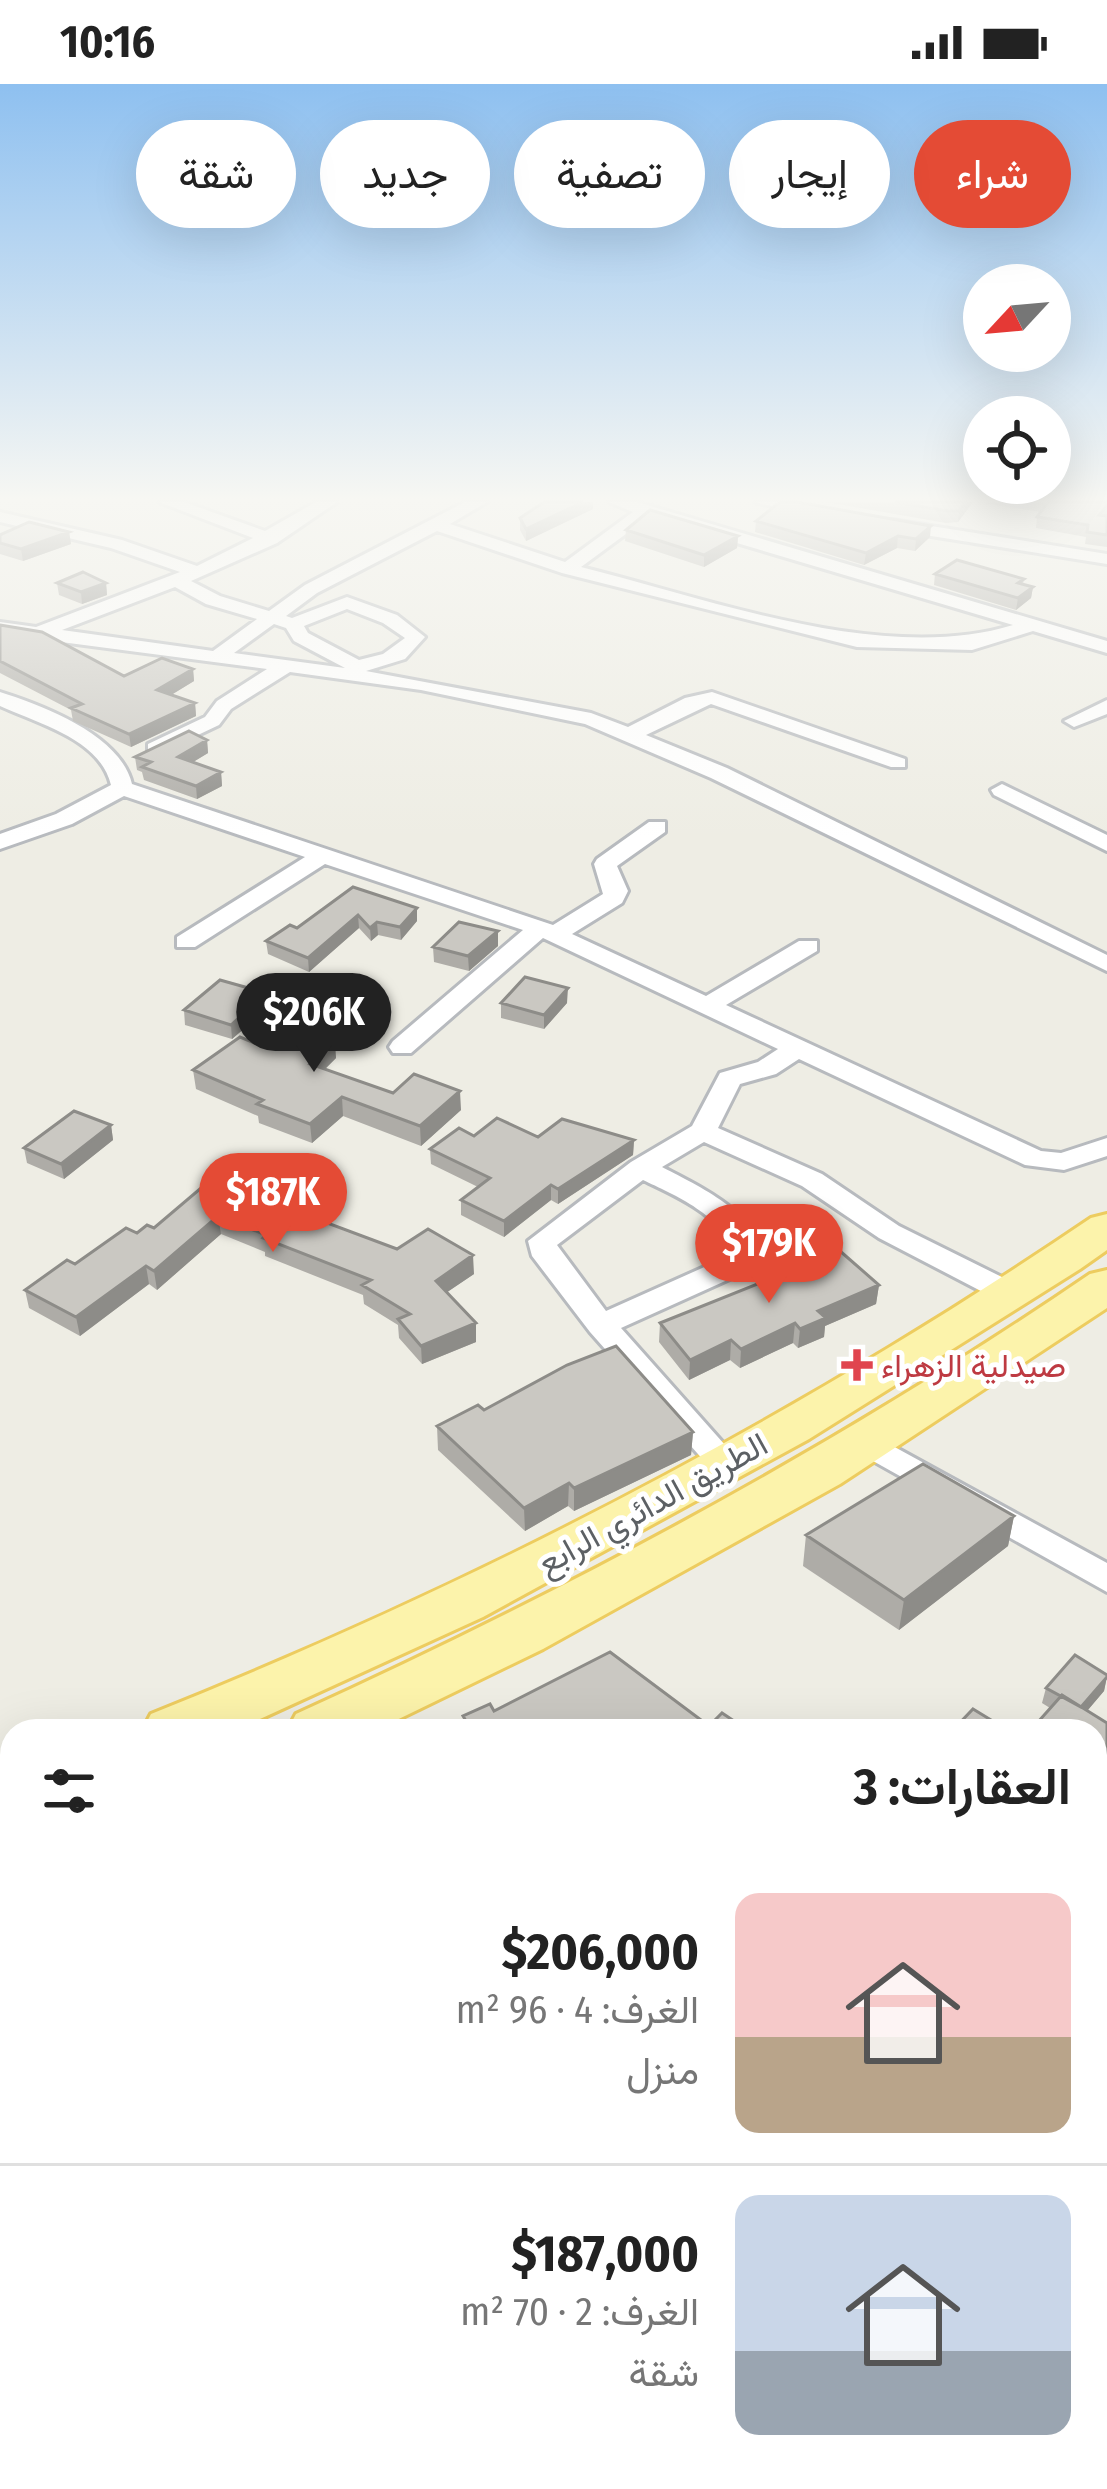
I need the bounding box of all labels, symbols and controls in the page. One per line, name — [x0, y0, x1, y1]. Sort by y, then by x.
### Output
text: 10:16 — [60, 15, 155, 69]
chip: شقة — [136, 120, 296, 228]
chip: جديد — [320, 120, 490, 228]
chip: تصفية — [514, 120, 705, 228]
chip: إيجار — [729, 120, 890, 228]
chip: شراء — [914, 120, 1071, 228]
north arrow — [963, 264, 1071, 372]
map controls — [963, 264, 1071, 504]
button: locate — [963, 396, 1071, 504]
pin: $206K — [230, 973, 398, 1075]
text: $206K — [263, 989, 365, 1035]
pin: $187K — [189, 1153, 357, 1255]
text: $187K — [226, 1169, 320, 1215]
pin: $179K — [685, 1204, 853, 1306]
text: $179K — [722, 1220, 816, 1266]
place label: صيدلية الزهراء — [881, 1346, 1066, 1386]
marker: صيدلية الزهراء — [844, 1352, 870, 1378]
street label: الطريق الدائري الرابع — [530, 1424, 777, 1589]
text: العقارات: 3 — [854, 1756, 1071, 1818]
icon: filters — [36, 1758, 102, 1824]
text: $206,000 — [502, 1921, 699, 1983]
icon: home — [831, 1941, 975, 2085]
text: الغرف: 4 · 96 m² — [456, 1987, 699, 2033]
text: منزل — [626, 2048, 699, 2094]
text: $187,000 — [512, 2223, 699, 2285]
icon: home — [831, 2243, 975, 2387]
text: الغرف: 2 · 70 m² — [460, 2289, 699, 2335]
text: شقة — [629, 2350, 699, 2396]

